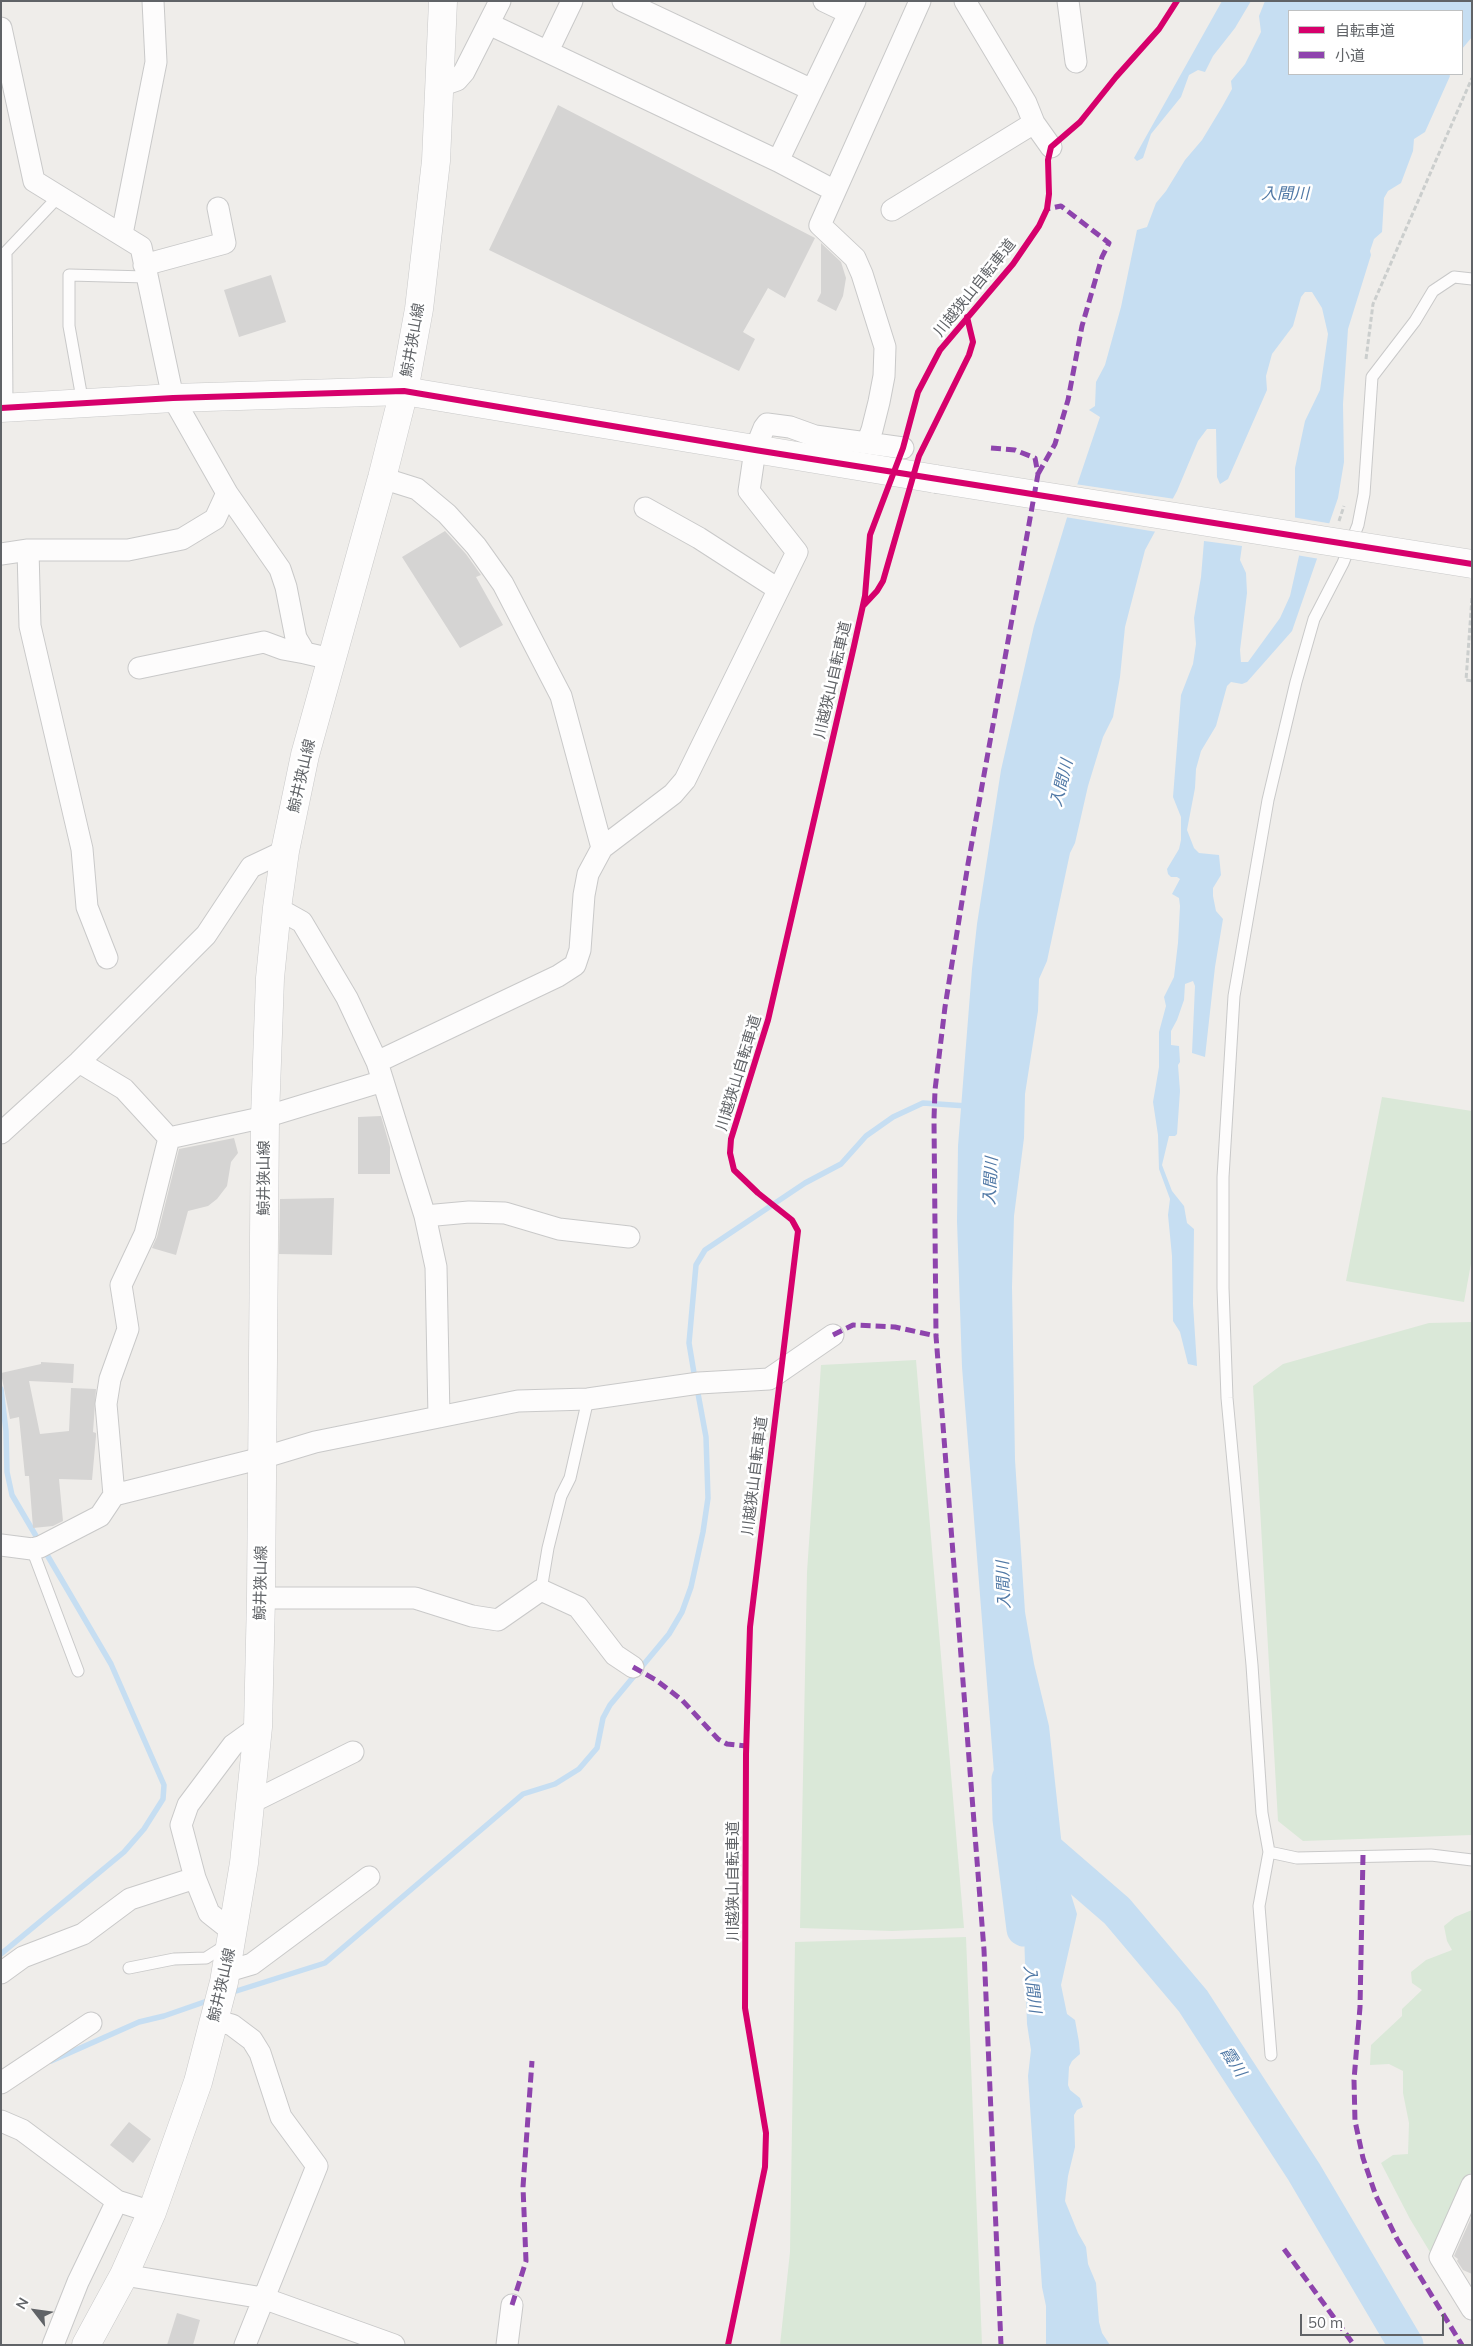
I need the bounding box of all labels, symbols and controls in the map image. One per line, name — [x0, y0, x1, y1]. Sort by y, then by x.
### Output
legend — [1288, 10, 1463, 75]
text: 自転車道 — [1335, 21, 1395, 40]
text: 小道 — [1335, 46, 1365, 65]
water label: 入間川 — [1261, 184, 1309, 204]
street label: 川越狭山自転車道 — [930, 236, 1020, 340]
street label: 鯨井狭山線 — [398, 302, 428, 378]
street label: 川越狭山自転車道 — [811, 620, 855, 740]
street label: 鯨井狭山線 — [285, 737, 319, 815]
water label: 入間川 — [1047, 757, 1077, 809]
street label: 川越狭山自転車道 — [713, 1013, 765, 1133]
street label: 鯨井狭山線 — [255, 1141, 273, 1215]
water label: 入間川 — [980, 1157, 1002, 1205]
street label: 川越狭山自転車道 — [739, 1415, 771, 1537]
street label: 鯨井狭山線 — [251, 1545, 271, 1621]
water label: 入間川 — [994, 1561, 1014, 1609]
street label: 川越狭山自転車道 — [724, 1821, 742, 1941]
street label: 鯨井狭山線 — [205, 1946, 239, 2024]
water label: 入間川 — [1020, 1964, 1044, 2014]
water label: 霞川 — [1216, 2043, 1250, 2081]
north arrow — [10, 2286, 60, 2336]
text: N — [12, 2294, 32, 2313]
scale bar — [1303, 2304, 1447, 2336]
text: 50 m — [1308, 2313, 1343, 2332]

